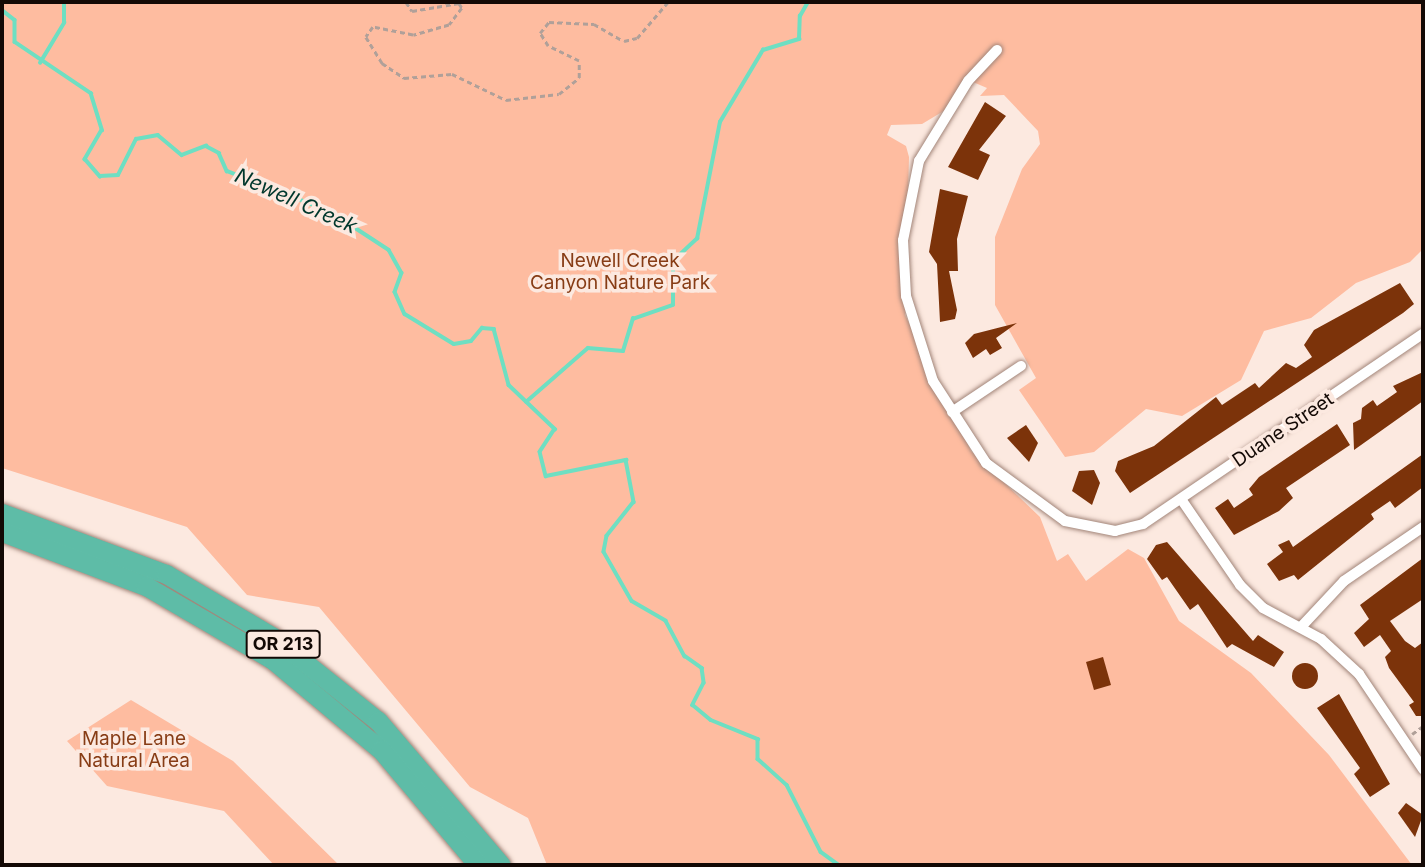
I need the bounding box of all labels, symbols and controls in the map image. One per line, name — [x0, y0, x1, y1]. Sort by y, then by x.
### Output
water label: Newell Creek — [231, 163, 361, 239]
park label: Newell Creek Canyon Nature Park — [530, 250, 710, 294]
street label: Duane Street — [1228, 388, 1338, 472]
road number: OR 213 — [244, 630, 322, 658]
park label: Maple Lane Natural Area — [78, 728, 190, 772]

